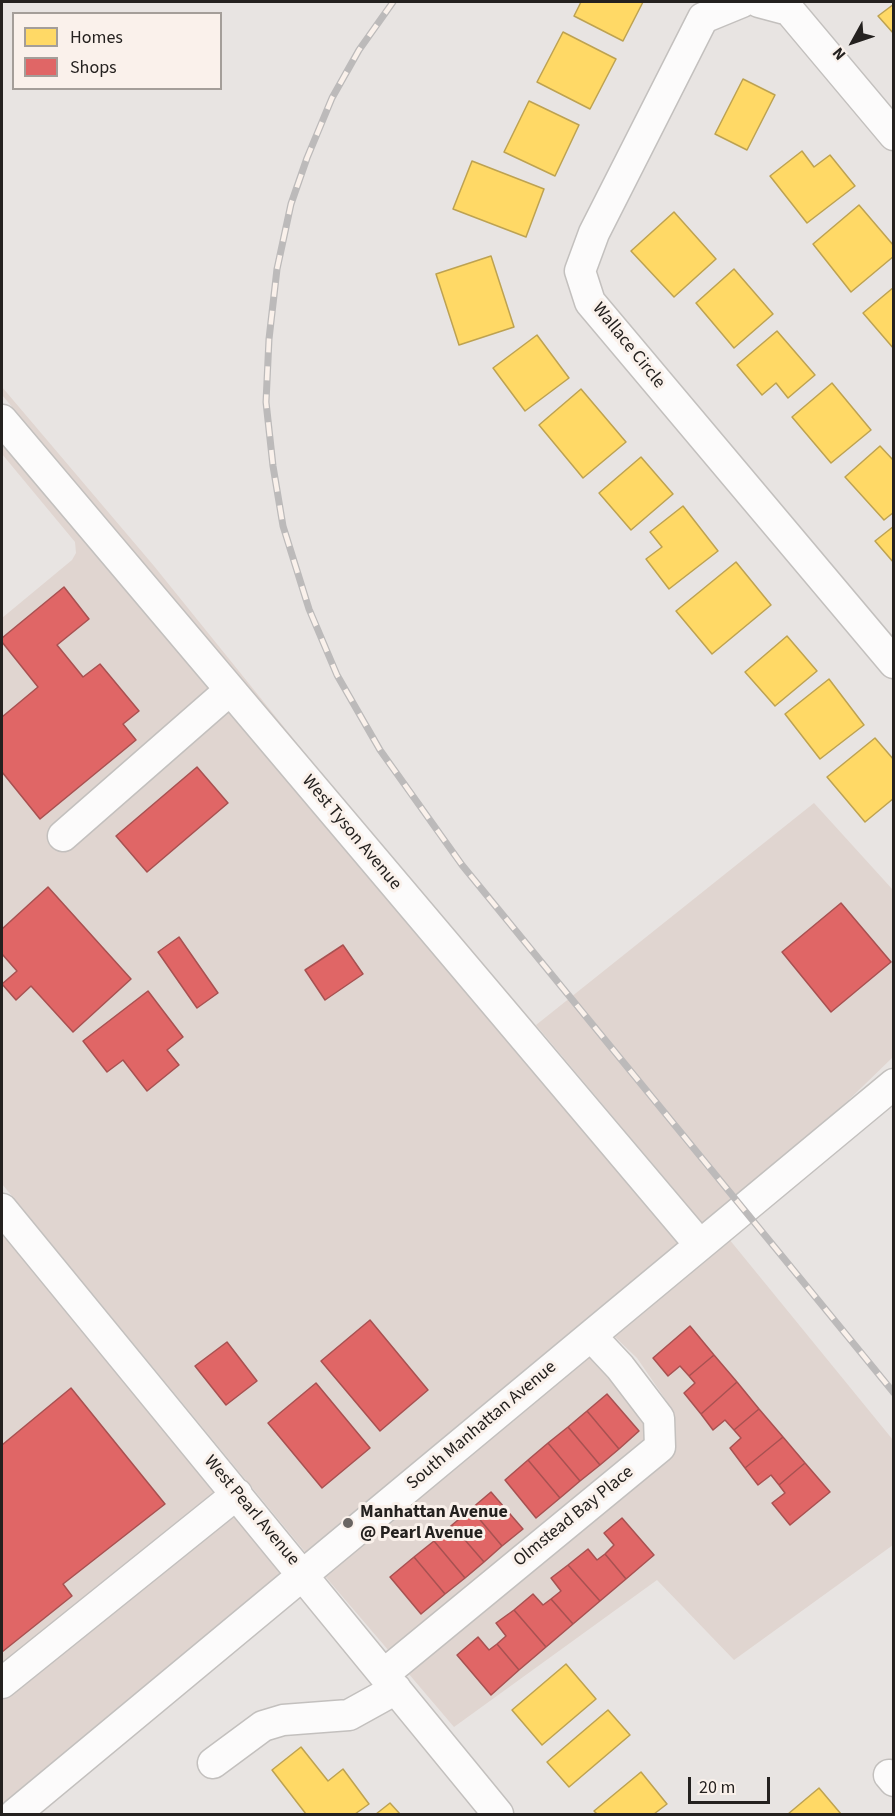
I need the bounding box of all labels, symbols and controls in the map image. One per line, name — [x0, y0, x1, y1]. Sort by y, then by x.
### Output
legend — [12, 12, 222, 90]
north arrow — [823, 12, 883, 72]
text: Homes — [70, 25, 123, 50]
text: N — [827, 42, 851, 65]
text: Shops — [70, 55, 117, 80]
street label: Wallace Circle — [587, 299, 669, 393]
street label: West Tyson Avenue — [297, 771, 405, 895]
street label: South Manhattan Avenue — [403, 1357, 561, 1495]
street label: West Pearl Avenue — [199, 1451, 303, 1571]
street label: Olmstead Bay Place — [510, 1462, 638, 1572]
place label: Manhattan Avenue @ Pearl Avenue — [360, 1502, 508, 1544]
marker: Manhattan Avenue @ Pearl Avenue — [341, 1516, 355, 1530]
scale bar — [691, 1765, 774, 1803]
text: 20 m — [699, 1775, 735, 1800]

